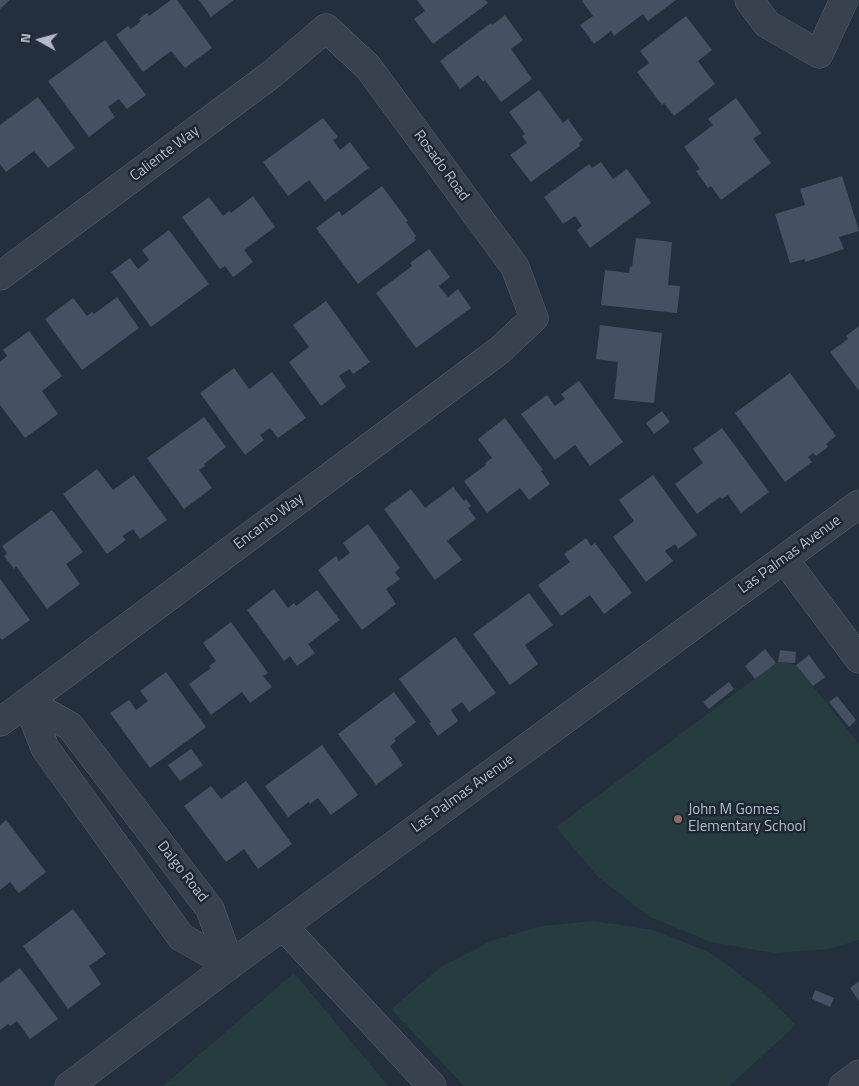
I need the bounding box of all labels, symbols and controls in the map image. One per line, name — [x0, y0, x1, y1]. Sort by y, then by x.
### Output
north arrow — [15, 15, 65, 65]
text: N — [14, 32, 36, 44]
street label: Caliente Way — [127, 122, 203, 186]
street label: Rosado Road — [409, 127, 473, 205]
street label: Encanto Way — [231, 490, 307, 554]
street label: Las Palmas Avenue — [735, 512, 845, 598]
street label: Las Palmas Avenue — [408, 751, 518, 837]
place label: John M Gomes Elementary School — [688, 801, 806, 836]
marker: John M Gomes Elementary School — [672, 813, 684, 825]
street label: Dalgo Road — [153, 838, 211, 906]

